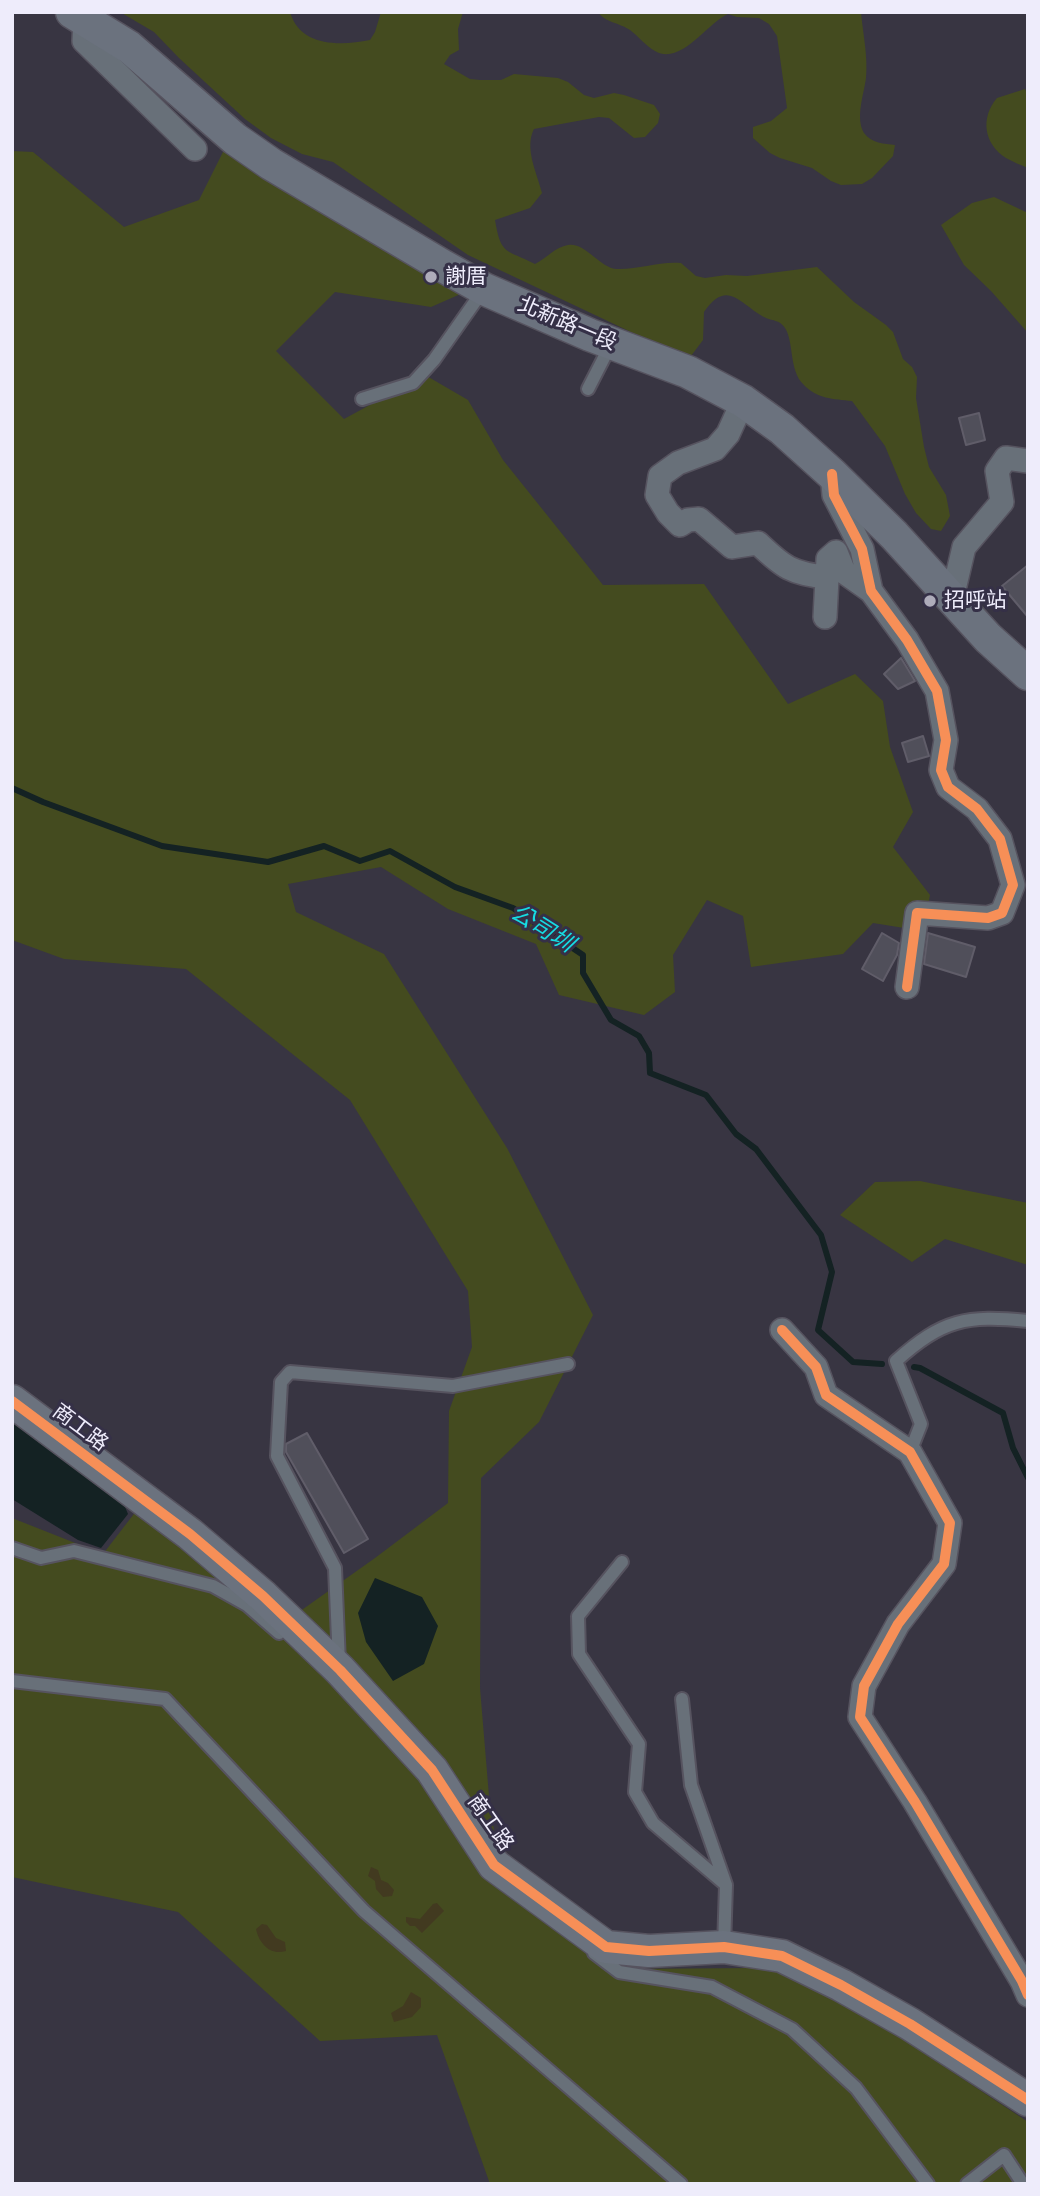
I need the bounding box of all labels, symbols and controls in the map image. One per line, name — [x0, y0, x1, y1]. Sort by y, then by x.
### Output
place label: 謝厝 — [445, 264, 487, 290]
marker: 謝厝 — [423, 269, 439, 285]
street label: 北新路一段 — [514, 292, 620, 356]
place label: 招呼站 — [944, 588, 1007, 614]
marker: 招呼站 — [922, 593, 938, 609]
water label: 公司圳 — [505, 899, 579, 959]
street label: 商工路 — [47, 1399, 113, 1457]
street label: 商工路 — [462, 1790, 518, 1856]

